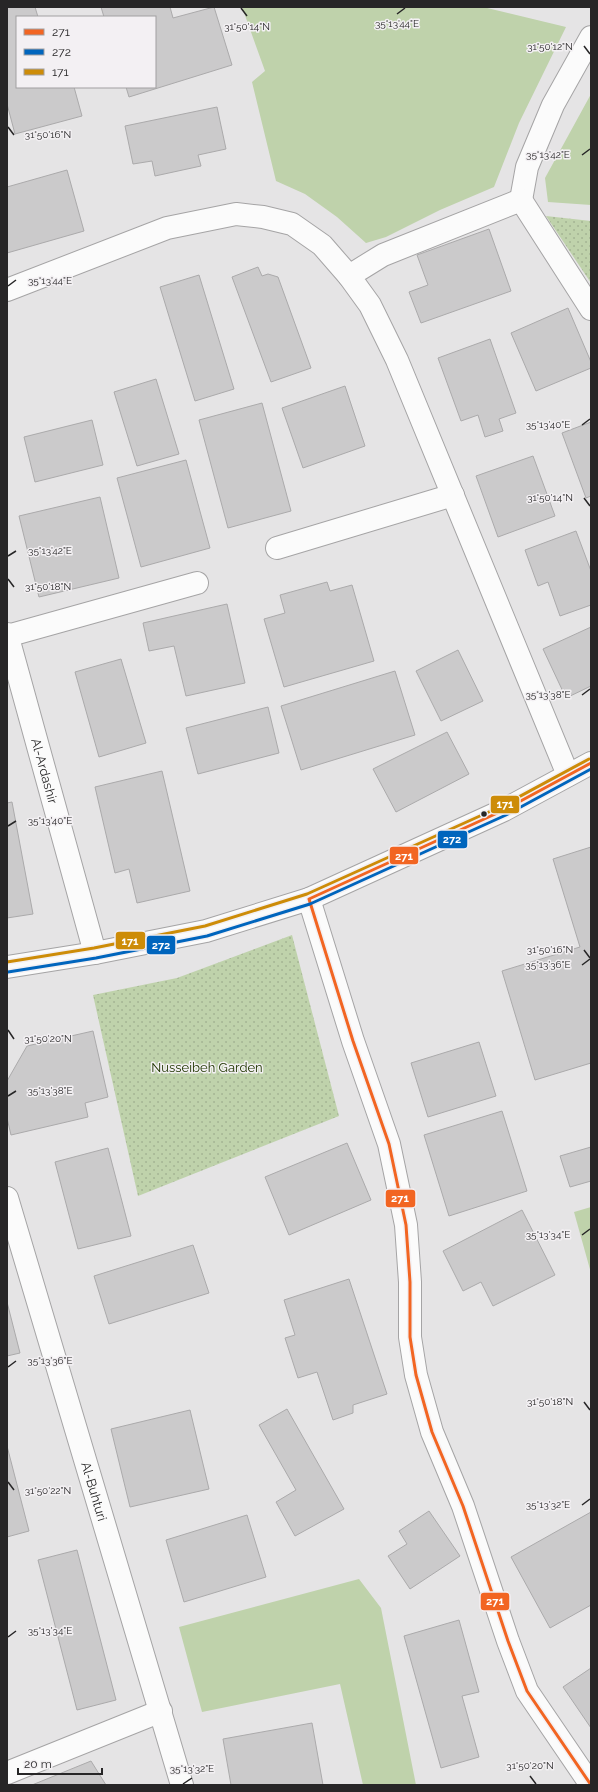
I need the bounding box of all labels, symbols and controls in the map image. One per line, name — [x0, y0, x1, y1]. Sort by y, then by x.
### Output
legend — [16, 16, 156, 88]
text: 35°13'44"E — [375, 18, 419, 29]
text: 31°50'14"N — [224, 21, 270, 32]
text: 271 — [52, 25, 70, 39]
text: 31°50'12"N — [527, 41, 573, 52]
text: 272 — [52, 45, 71, 59]
text: 171 — [52, 65, 69, 79]
text: 31°50'16"N — [25, 129, 71, 140]
text: 35°13'42"E — [526, 149, 570, 160]
text: 35°13'44"E — [28, 275, 72, 286]
text: 35°13'40"E — [526, 419, 570, 430]
text: 31°50'14"N — [527, 492, 573, 503]
text: 35°13'42"E — [28, 545, 72, 556]
text: 31°50'18"N — [25, 581, 71, 592]
text: 35°13'38"E — [525, 689, 571, 700]
street label: Al-Ardashir — [28, 737, 61, 806]
line badge: 171 — [490, 795, 520, 814]
text: 171 — [496, 798, 514, 811]
unlabelled marker — [479, 809, 489, 819]
text: 35°13'40"E — [28, 815, 72, 826]
line badge: 272 — [437, 830, 468, 849]
text: 272 — [443, 833, 461, 846]
line badge: 271 — [389, 846, 419, 865]
text: 271 — [395, 850, 413, 863]
line badge: 171 — [115, 931, 146, 950]
text: 171 — [121, 935, 139, 948]
line badge: 272 — [146, 935, 176, 955]
text: 272 — [152, 939, 170, 952]
text: 31°50'16"N — [527, 944, 573, 955]
text: 35°13'36"E — [525, 959, 571, 970]
text: 31°50'20"N — [24, 1033, 72, 1044]
park label: Nusseibeh Garden — [151, 1060, 263, 1075]
text: 35°13'38"E — [27, 1085, 73, 1096]
line badge: 271 — [385, 1189, 416, 1208]
text: 271 — [391, 1192, 409, 1205]
text: 35°13'34"E — [526, 1229, 570, 1240]
text: 35°13'36"E — [27, 1355, 73, 1366]
text: 31°50'18"N — [527, 1396, 573, 1407]
street label: Al-Buhturi — [78, 1460, 110, 1523]
text: 31°50'22"N — [25, 1485, 71, 1496]
text: 35°13'32"E — [526, 1499, 570, 1510]
line badge: 271 — [480, 1592, 510, 1611]
text: 271 — [486, 1595, 504, 1608]
text: 35°13'34"E — [28, 1625, 72, 1636]
scale bar — [18, 1750, 102, 1776]
text: 20 m — [24, 1757, 52, 1771]
text: 31°50'20"N — [506, 1760, 554, 1771]
text: 35°13'32"E — [170, 1763, 214, 1774]

